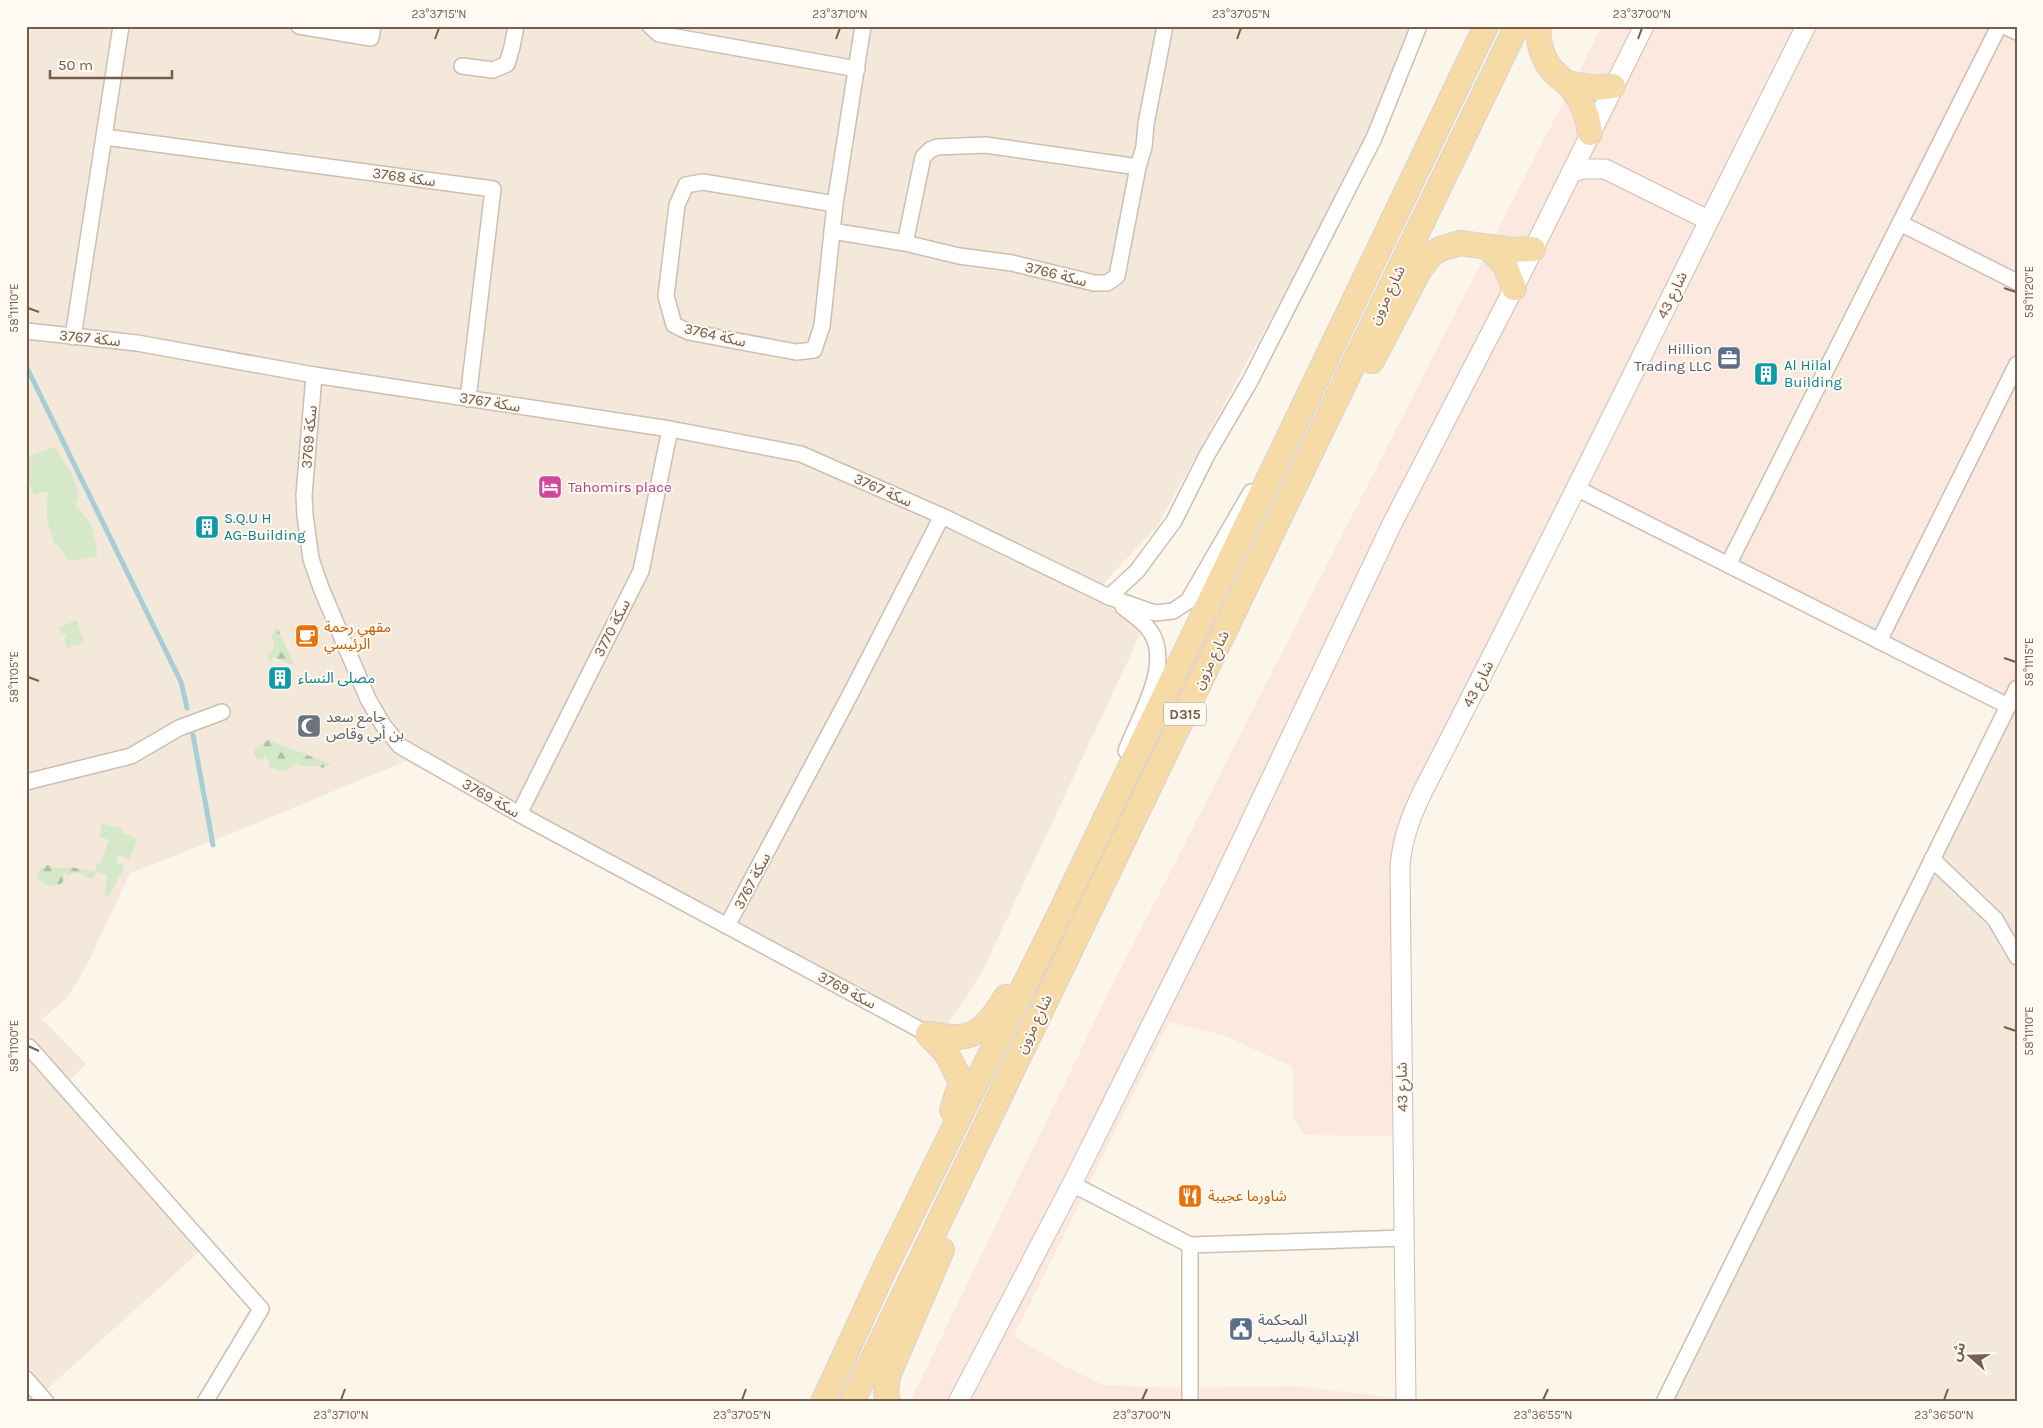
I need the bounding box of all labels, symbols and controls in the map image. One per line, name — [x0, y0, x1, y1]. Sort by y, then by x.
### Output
text: 23°37'15"N — [411, 7, 467, 21]
text: 23°37'10"N — [812, 7, 868, 21]
text: 23°37'05"N — [1212, 7, 1270, 21]
text: 23°37'00"N — [1613, 7, 1671, 21]
scale bar — [50, 48, 172, 80]
text: 50 m — [58, 56, 93, 74]
street label: سكة 3768 — [371, 164, 437, 190]
street label: سكة 3766 — [1023, 258, 1089, 290]
street label: شارع مزون — [1365, 262, 1412, 329]
text: 58°11'20"E — [2022, 266, 2036, 318]
street label: شارع 43 — [1653, 268, 1694, 323]
text: 58°11'10"E — [7, 283, 21, 333]
street label: سكة 3764 — [682, 319, 748, 351]
street label: سكة 3767 — [58, 326, 122, 350]
place label: Hillion Trading LLC — [1634, 340, 1712, 375]
office icon: Hillion Trading LLC — [1716, 345, 1742, 371]
place label: Al Hilal Building — [1784, 356, 1842, 391]
building icon: Al Hilal Building — [1753, 361, 1779, 387]
street label: سكة 3767 — [458, 388, 522, 416]
street label: سكة 3769 — [297, 404, 321, 469]
street label: سكة 3767 — [851, 469, 915, 511]
hotel icon: Tahomirs place — [537, 474, 563, 500]
place label: Tahomirs place — [568, 478, 672, 496]
place label: S.Q.U H AG-Building — [224, 509, 306, 544]
building icon: S.Q.U H AG-Building — [194, 514, 220, 540]
street label: سكة 3770 — [590, 596, 634, 660]
place label: مقهي رحمة الرئيسي — [324, 618, 391, 655]
cafe icon: مقهي رحمة الرئيسي — [294, 623, 320, 649]
street label: شارع مزون — [1189, 627, 1236, 694]
text: 58°11'15"E — [2022, 638, 2036, 686]
text: 58°11'05"E — [7, 651, 21, 703]
street label: شارع 43 — [1459, 657, 1500, 712]
building icon: مصلى النساء — [267, 665, 293, 691]
place label: مصلى النساء — [298, 669, 375, 687]
road number: D315 — [1164, 702, 1206, 726]
place label: جامع سعد بن أبي وقاص — [326, 708, 404, 745]
mosque icon: جامع سعد بن أبي وقاص — [296, 713, 322, 739]
street label: سكة 3769 — [459, 774, 523, 822]
street label: سكة 3767 — [730, 849, 775, 912]
street label: سكة 3769 — [815, 967, 879, 1013]
street label: شارع مزون — [1012, 991, 1059, 1058]
text: 58°11'10"E — [2022, 1006, 2036, 1056]
text: 58°11'00"E — [7, 1020, 21, 1072]
street label: شارع 43 — [1393, 1062, 1414, 1112]
restaurant icon: شاورما عجيبة — [1177, 1183, 1203, 1209]
place label: شاورما عجيبة — [1208, 1187, 1287, 1205]
place label: المحكمة الإبتدائية بالسيب — [1258, 1311, 1359, 1347]
public building icon: المحكمة الإبتدائية بالسيب — [1228, 1316, 1254, 1342]
north arrow — [1946, 1330, 1996, 1380]
text: ش — [1947, 1340, 1970, 1364]
text: 23°37'10"N — [313, 1408, 369, 1422]
text: 23°37'05"N — [713, 1408, 771, 1422]
text: 23°37'00"N — [1113, 1408, 1171, 1422]
text: 23°36'55"N — [1513, 1408, 1573, 1422]
text: 23°36'50"N — [1914, 1408, 1974, 1422]

